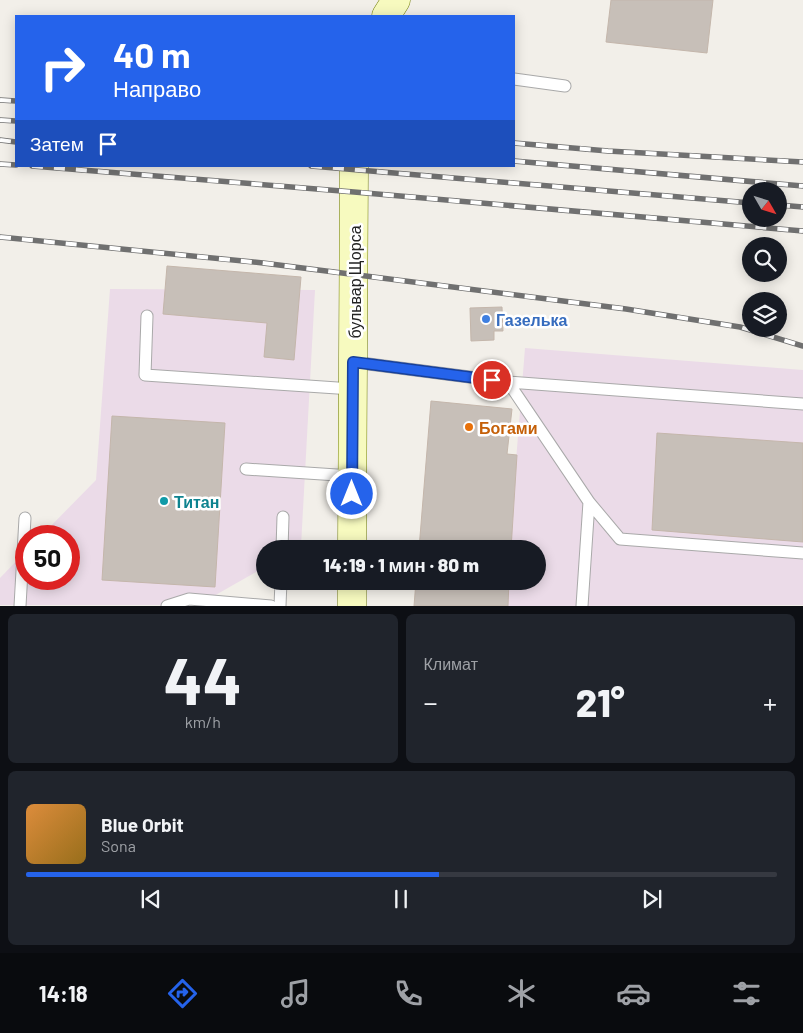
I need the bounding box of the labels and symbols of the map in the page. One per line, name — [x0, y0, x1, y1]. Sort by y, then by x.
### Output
north arrow — [742, 182, 788, 228]
street label: бульвар Щорса — [345, 225, 364, 339]
place label: Газелька — [496, 310, 568, 329]
marker: Газелька — [480, 313, 492, 325]
pin — [471, 359, 513, 401]
place label: Богами — [479, 418, 538, 437]
marker: Богами — [463, 421, 475, 433]
position arrow — [325, 467, 377, 519]
place label: Титан — [174, 492, 219, 511]
marker: Титан — [158, 495, 170, 507]
speed limit sign: 50 — [15, 525, 80, 590]

